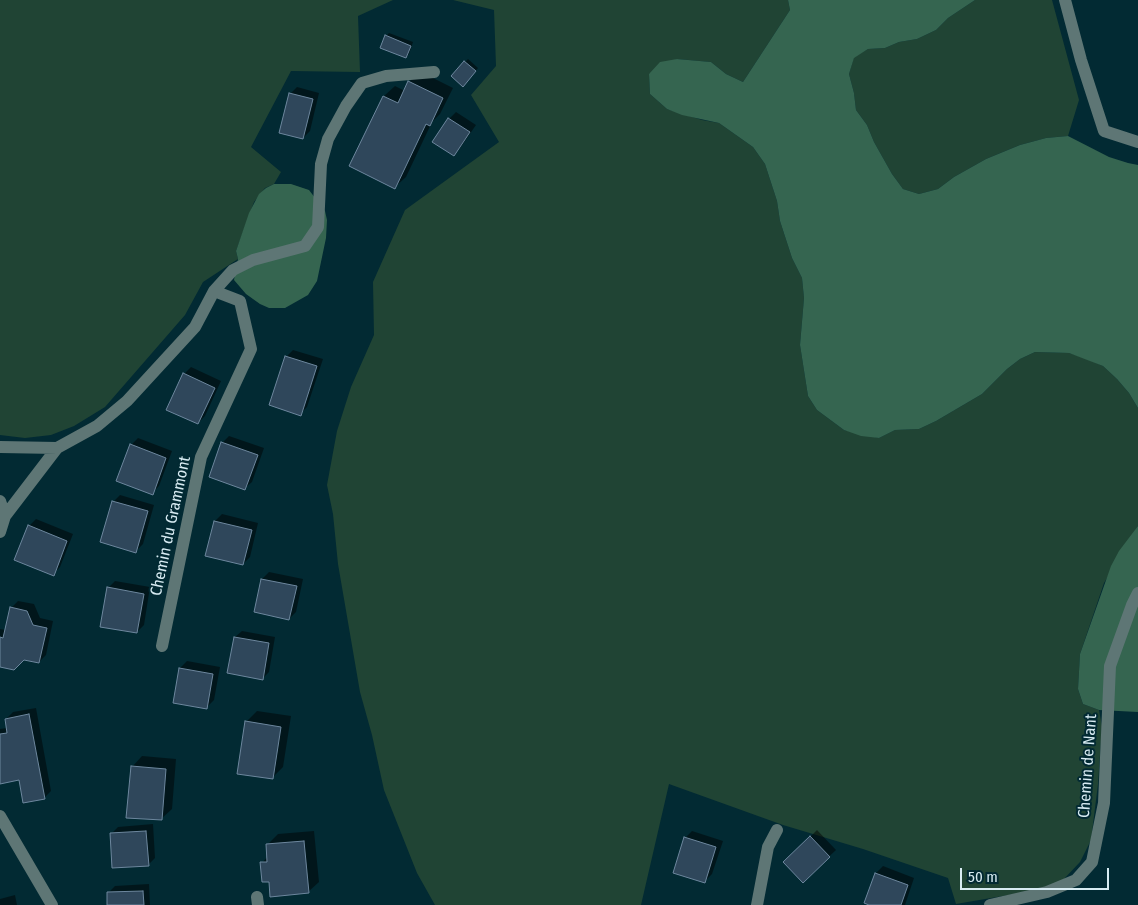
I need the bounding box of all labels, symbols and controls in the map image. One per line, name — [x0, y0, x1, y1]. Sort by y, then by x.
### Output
street label: Chemin du Grammont — [147, 454, 195, 598]
street label: Chemin de Nant — [1075, 713, 1101, 819]
scale bar — [963, 858, 1112, 890]
text: 50 m — [968, 868, 998, 886]

